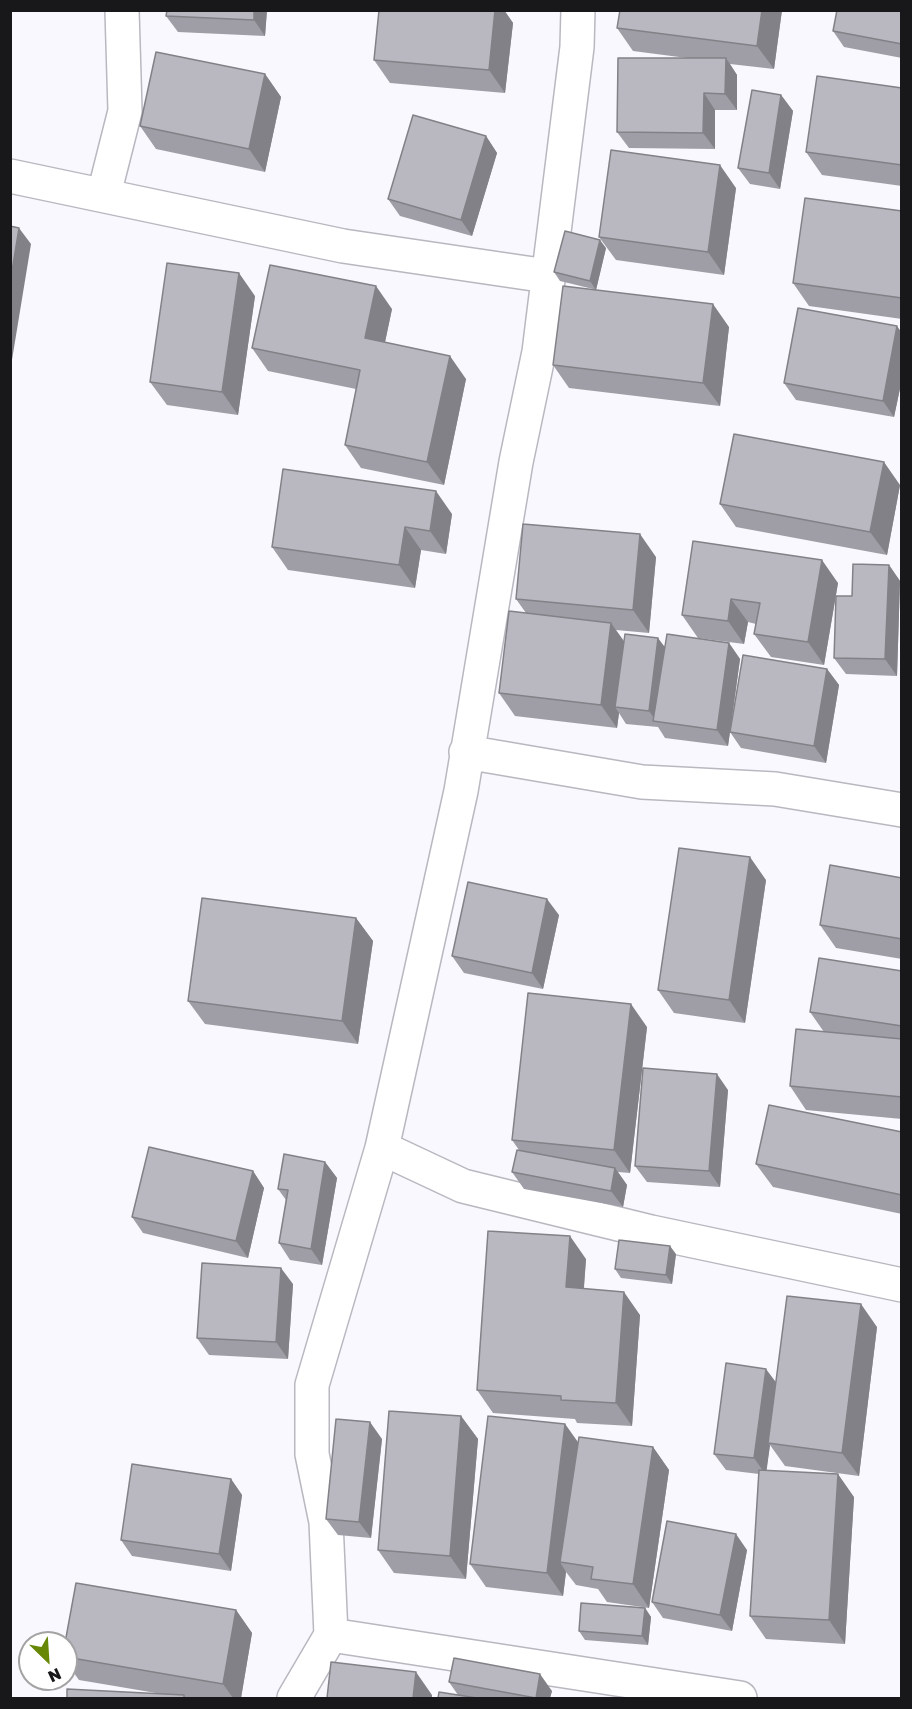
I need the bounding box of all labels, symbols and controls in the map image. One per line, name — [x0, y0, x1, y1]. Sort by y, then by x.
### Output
north arrow — [18, 1631, 78, 1691]
text: N — [45, 1664, 65, 1687]

